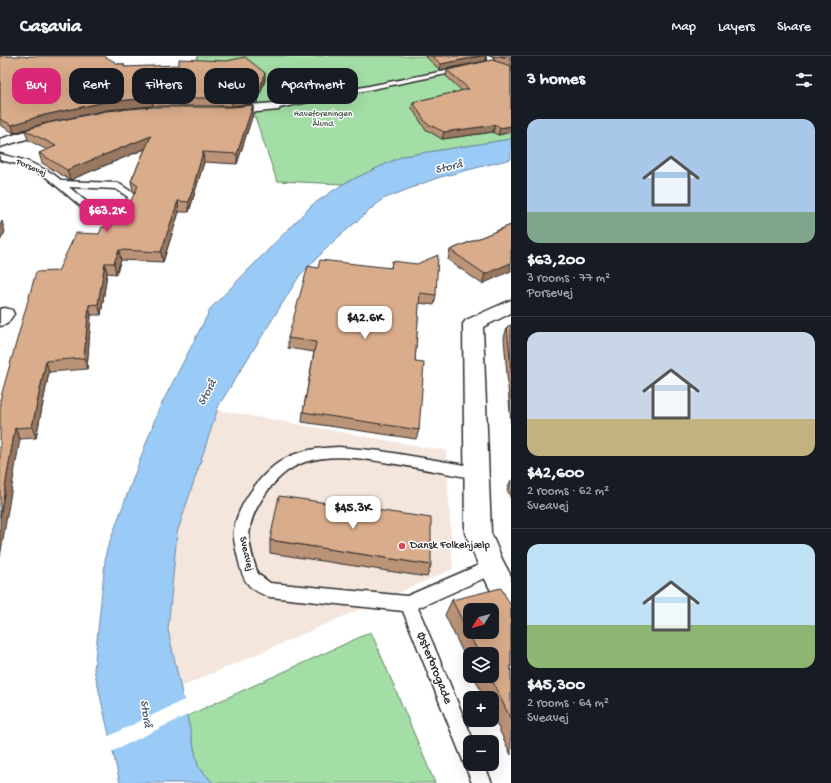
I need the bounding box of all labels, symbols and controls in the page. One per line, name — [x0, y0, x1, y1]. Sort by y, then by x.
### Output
text: Casavia — [20, 16, 81, 39]
text: Map — [672, 19, 696, 36]
text: Layers — [718, 19, 755, 36]
text: Share — [777, 19, 811, 36]
chip: Buy — [12, 68, 61, 104]
chip: Rent — [69, 68, 124, 104]
chip: Filters — [132, 68, 196, 104]
chip: New — [204, 68, 259, 104]
chip: Apartment — [267, 68, 358, 104]
icon: filters — [793, 69, 815, 91]
text: 3 homes — [527, 70, 585, 90]
park label: Haveforeningen Ålund — [294, 109, 353, 130]
icon: home — [635, 145, 707, 217]
street label: Porsevej — [13, 156, 48, 179]
water label: Storå — [434, 158, 465, 178]
pin: $63.2K — [74, 199, 140, 233]
text: $63.2K — [89, 204, 125, 219]
text: $63,200 — [527, 251, 585, 271]
text: 3 rooms · 77 m² — [527, 271, 610, 286]
text: Porsevej — [527, 286, 573, 301]
pin: $42.6K — [332, 306, 398, 340]
text: $42.6K — [347, 311, 383, 326]
icon: home — [635, 358, 707, 430]
water label: Storå — [195, 376, 221, 408]
text: $42,600 — [527, 464, 584, 484]
text: 2 rooms · 62 m² — [527, 484, 609, 499]
pin: $45.3K — [320, 496, 386, 530]
text: Sveavej — [527, 499, 569, 514]
text: $45.3K — [335, 501, 371, 516]
street label: Sveavej — [236, 535, 256, 573]
place label: Dansk Folkehjælp — [409, 540, 490, 552]
marker: Dansk Folkehjælp — [397, 541, 407, 551]
icon: home — [635, 570, 707, 642]
north arrow — [463, 603, 499, 639]
map controls — [463, 603, 499, 771]
street label: Østerbrogade — [413, 630, 455, 706]
button: layers — [463, 647, 499, 683]
text: $45,300 — [527, 676, 585, 696]
button: + — [463, 691, 499, 727]
text: 2 rooms · 64 m² — [527, 696, 609, 711]
water label: Storå — [136, 699, 154, 730]
text: Sveavej — [527, 711, 569, 726]
button: − — [463, 735, 499, 771]

